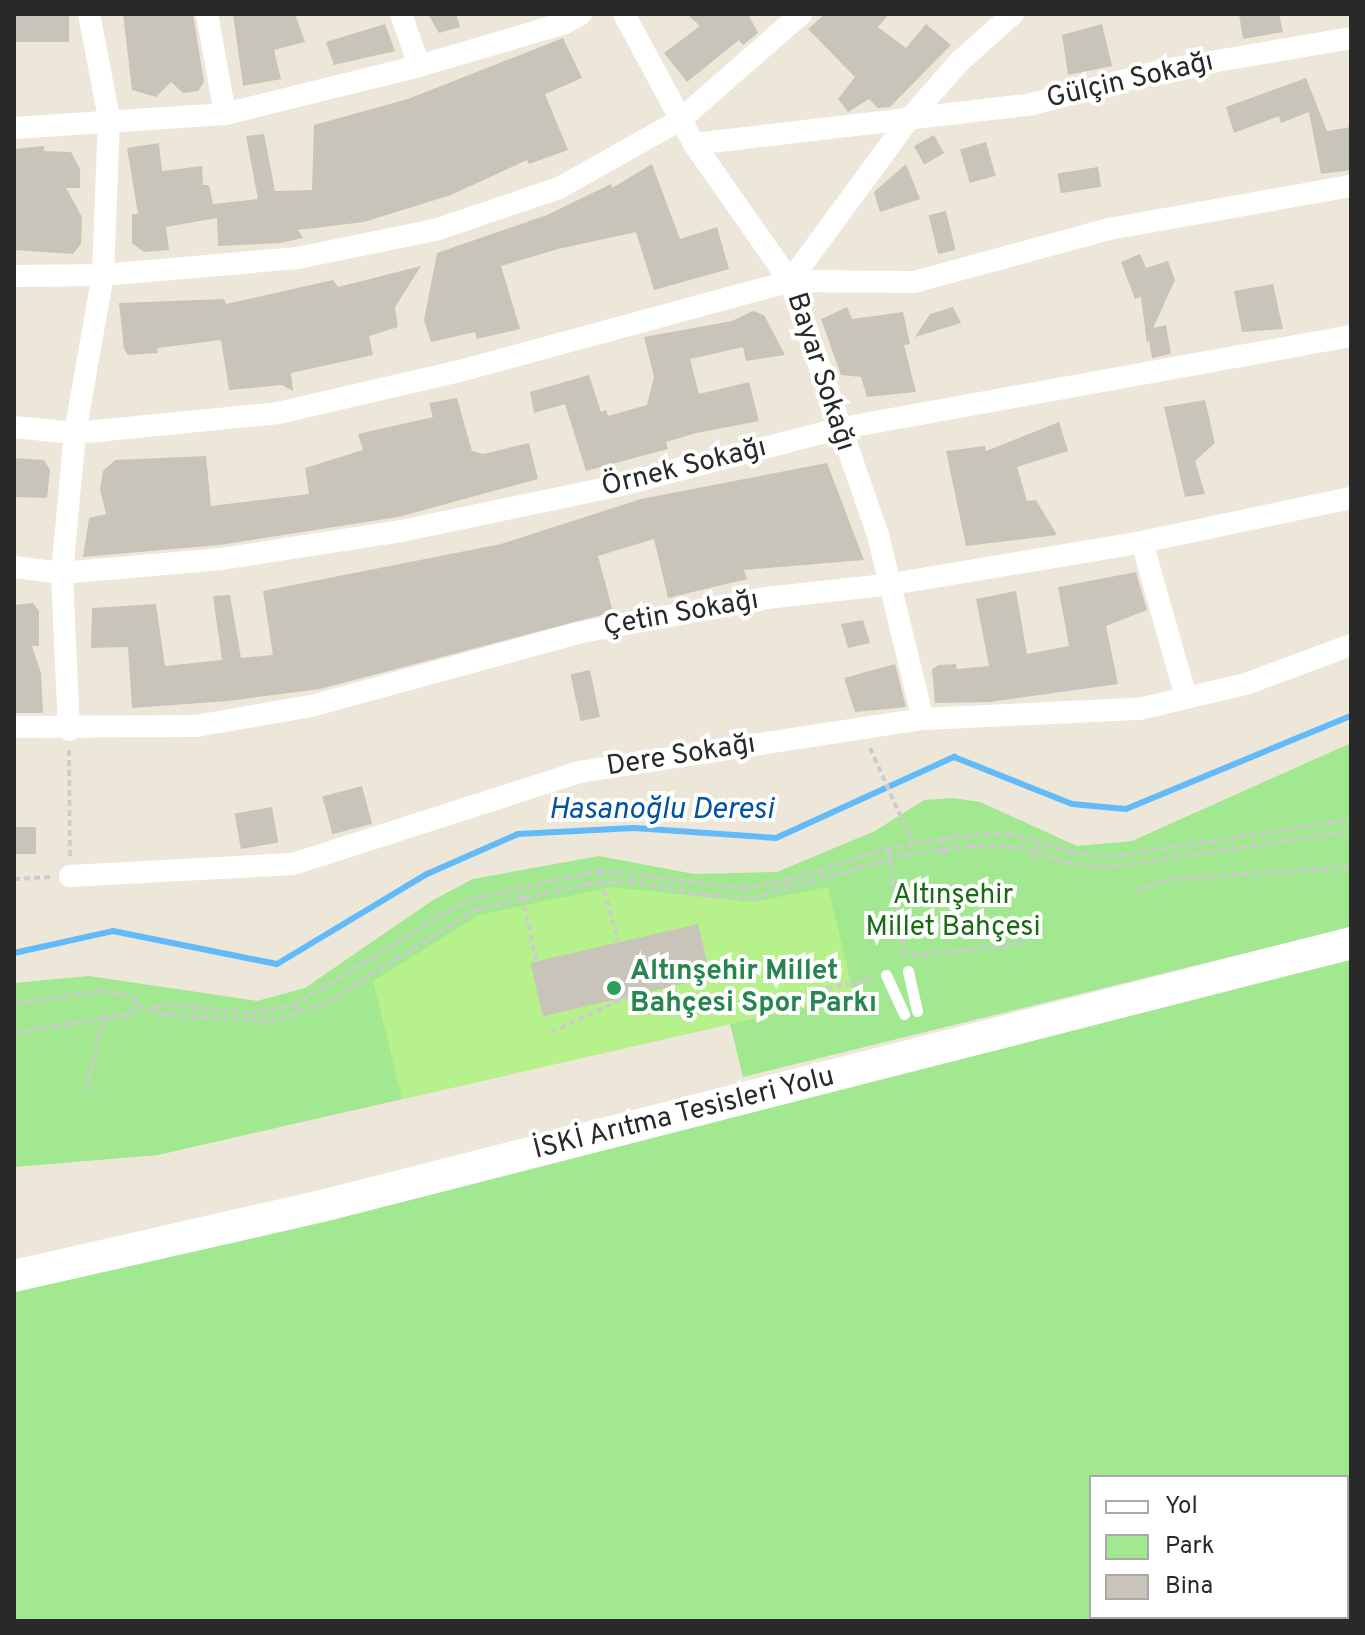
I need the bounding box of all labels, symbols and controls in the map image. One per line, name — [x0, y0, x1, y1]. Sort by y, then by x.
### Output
street label: Gülçin Sokağı — [1043, 46, 1217, 116]
street label: Bayar Sokağı — [779, 289, 861, 455]
street label: Örnek Sokağı — [598, 431, 770, 505]
street label: Çetin Sokağı — [601, 584, 761, 644]
street label: Dere Sokağı — [604, 728, 758, 784]
water label: Hasanoğlu Deresi — [548, 793, 774, 829]
park label: Altınşehir Millet Bahçesi — [865, 879, 1041, 945]
place label: Altınşehir Millet Bahçesi Spor Parkı — [630, 955, 877, 1021]
marker: Altınşehir Millet Bahçesi Spor Parkı — [605, 979, 623, 997]
street label: İSKİ Arıtma Tesisleri Yolu — [528, 1060, 840, 1168]
legend — [1089, 1475, 1349, 1619]
text: Yol — [1165, 1492, 1198, 1522]
text: Park — [1165, 1532, 1215, 1562]
text: Bina — [1165, 1572, 1213, 1602]

